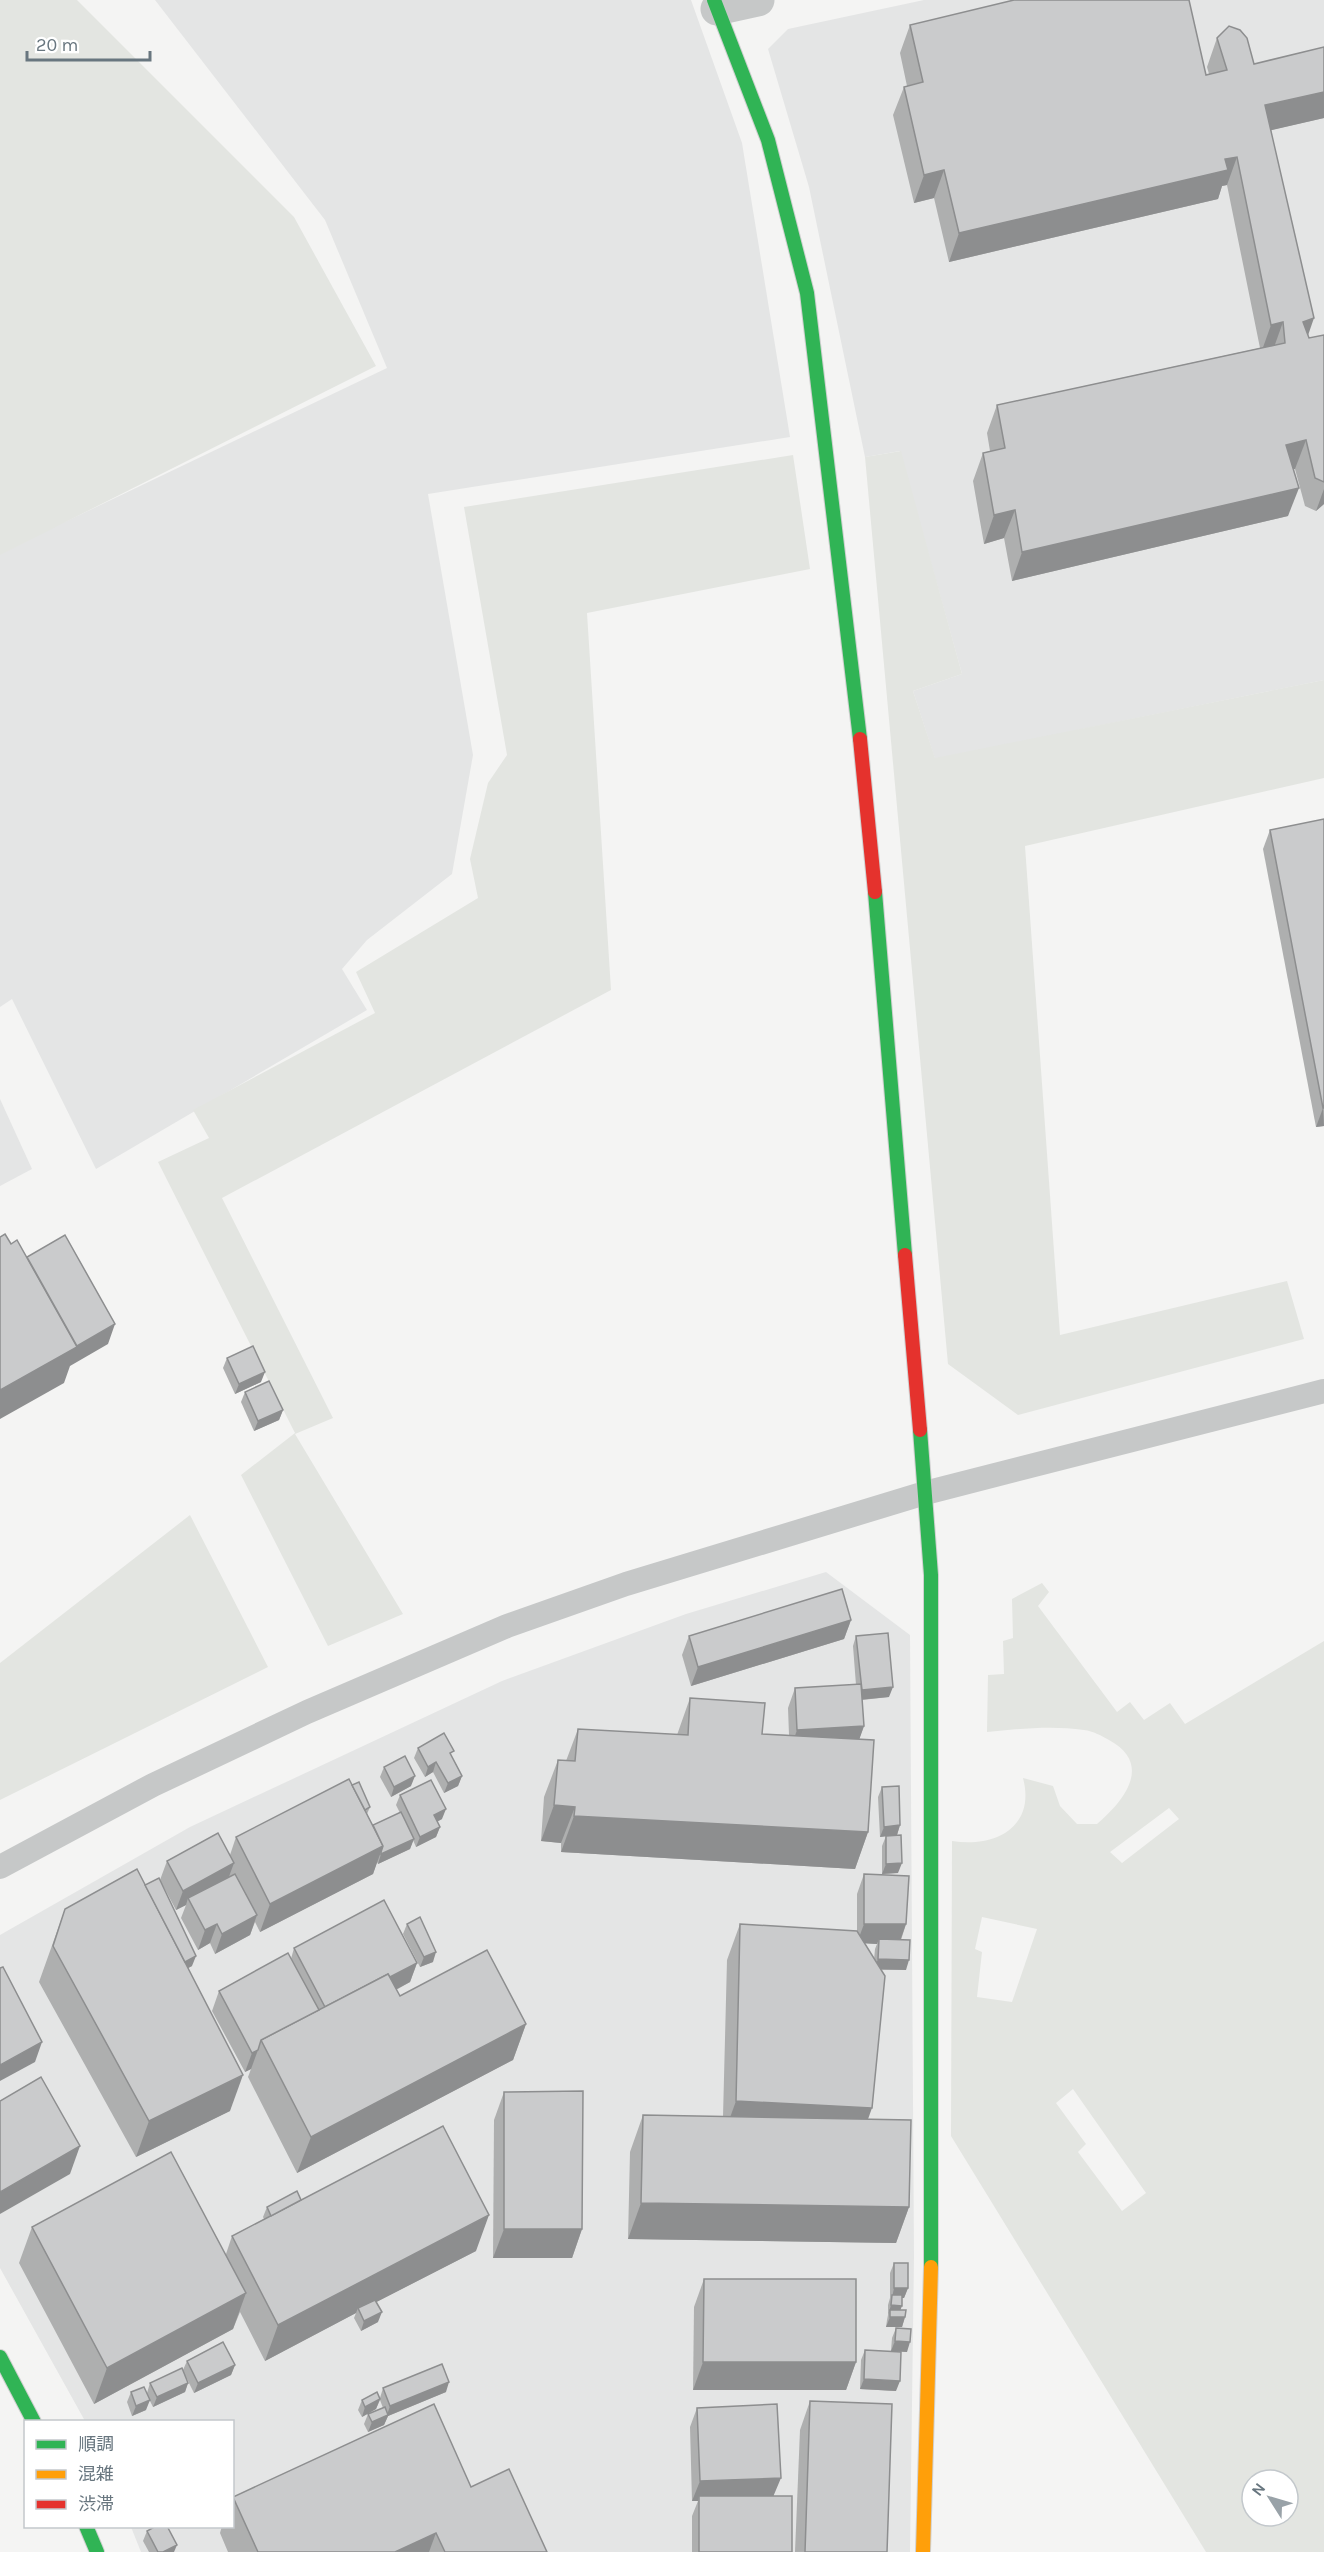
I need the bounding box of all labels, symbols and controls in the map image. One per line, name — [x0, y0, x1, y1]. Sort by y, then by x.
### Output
scale bar — [27, 24, 150, 62]
text: 20 m — [36, 34, 78, 56]
legend — [24, 2420, 234, 2528]
text: 順調 — [78, 2433, 114, 2455]
text: 混雑 — [78, 2463, 114, 2485]
north arrow — [1240, 2468, 1300, 2528]
text: N — [1247, 2479, 1269, 2500]
text: 渋滞 — [78, 2493, 114, 2515]

